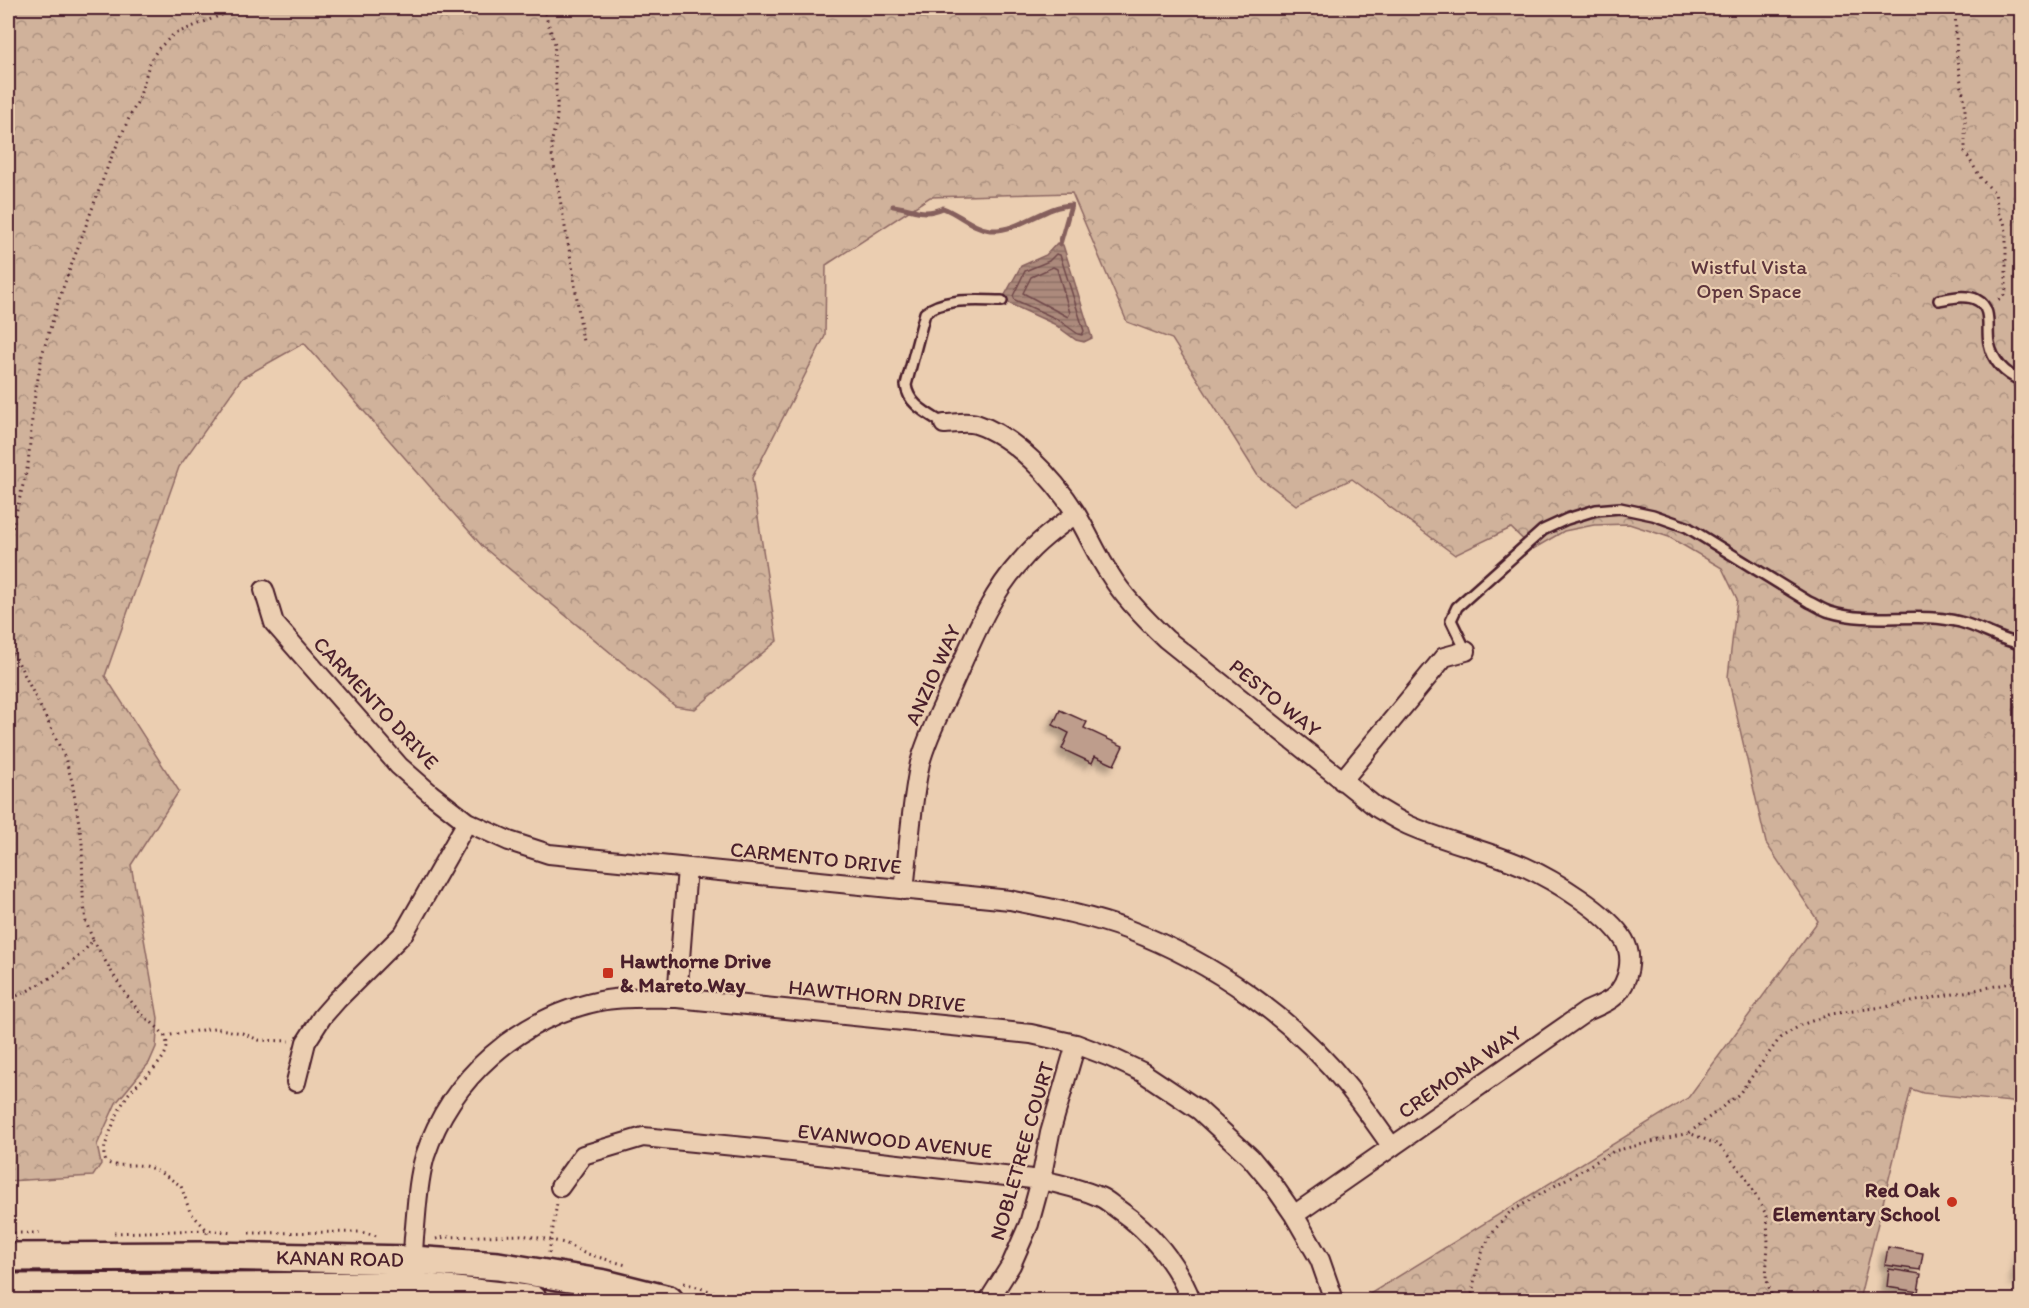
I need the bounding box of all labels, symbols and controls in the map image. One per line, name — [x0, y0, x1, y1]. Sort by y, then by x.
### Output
park label: Wistful Vista Open Space — [1691, 254, 1807, 303]
street label: ANZIO WAY — [899, 621, 966, 729]
street label: CARMENTO DRIVE — [308, 631, 444, 774]
street label: PESTO WAY — [1225, 653, 1326, 742]
street label: CARMENTO DRIVE — [729, 836, 903, 879]
place label: Hawthorne Drive & Mareto Way — [620, 948, 771, 998]
marker: Hawthorne Drive & Mareto Way — [601, 966, 615, 980]
street label: HAWTHORN DRIVE — [787, 974, 967, 1017]
street label: CREMONA WAY — [1393, 1020, 1526, 1124]
street label: NOBLETREE COURT — [984, 1058, 1059, 1243]
street label: EVANWOOD AVENUE — [796, 1118, 994, 1163]
place label: Red Oak Elementary School — [1773, 1177, 1941, 1227]
marker: Red Oak Elementary School — [1945, 1195, 1959, 1209]
street label: KANAN ROAD — [276, 1244, 404, 1272]

